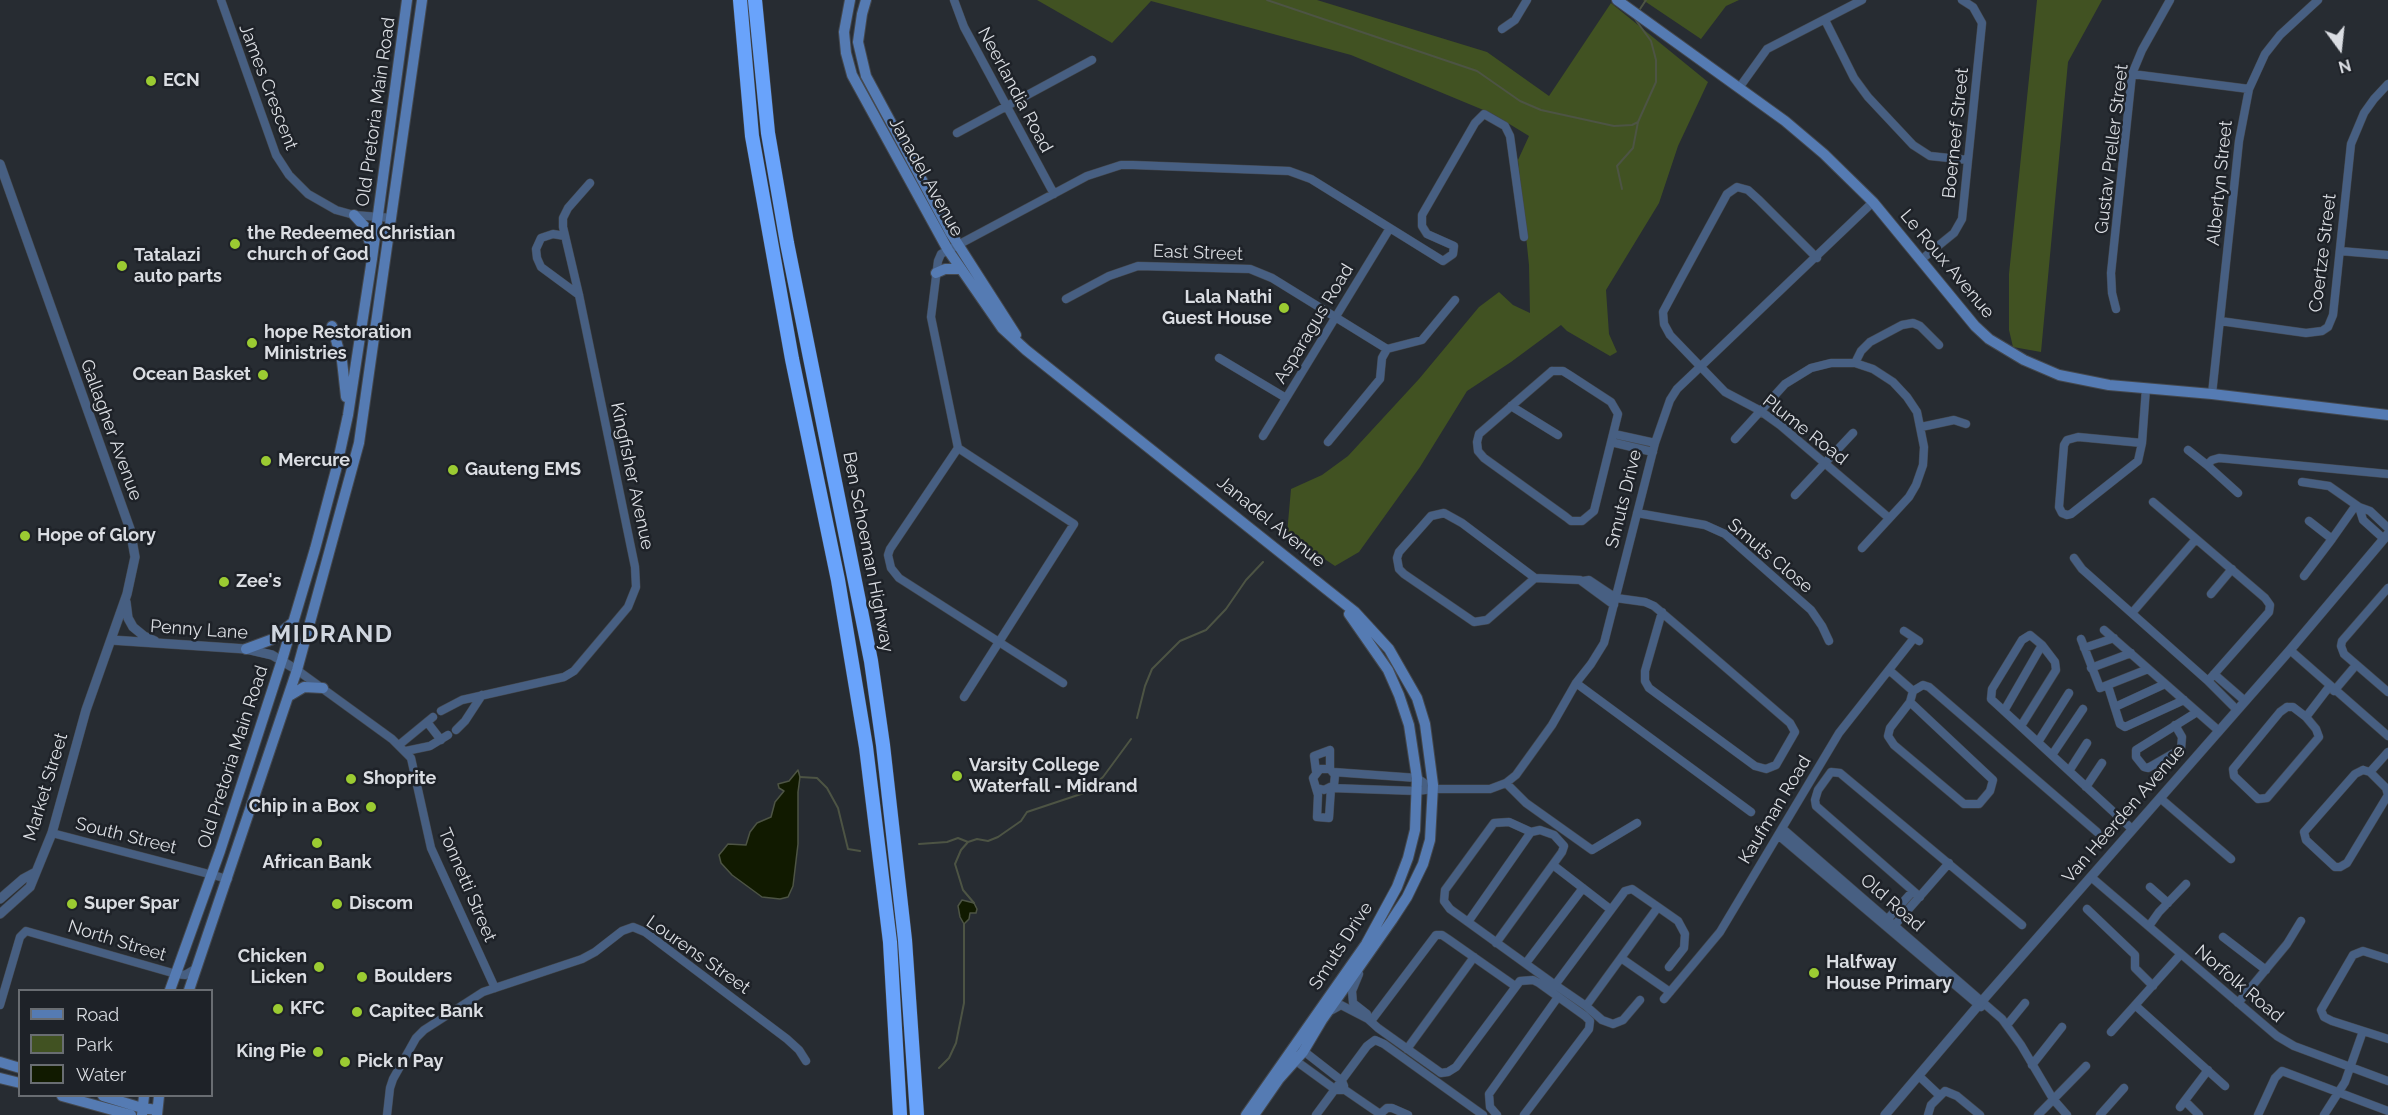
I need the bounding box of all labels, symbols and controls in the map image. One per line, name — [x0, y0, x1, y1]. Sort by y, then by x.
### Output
street label: Old Pretoria Main Road — [352, 16, 400, 208]
north arrow — [2310, 18, 2370, 78]
street label: James Crescent — [234, 21, 302, 153]
street label: Neerlandia Road — [973, 24, 1057, 156]
text: N — [2336, 55, 2353, 77]
street label: Gustav Preller Street — [2091, 63, 2133, 235]
street label: Boerneef Street — [1938, 66, 1974, 200]
place label: ECN — [163, 70, 200, 92]
marker: ECN — [144, 74, 158, 88]
street label: Janadel Avenue — [884, 114, 968, 240]
street label: Albertyn Street — [2203, 119, 2237, 247]
street label: Coertze Street — [2305, 192, 2341, 314]
street label: Le Roux Avenue — [1895, 205, 1999, 323]
place label: the Redeemed Christian church of God — [247, 223, 455, 266]
marker: the Redeemed Christian church of God — [228, 237, 242, 251]
street label: East Street — [1153, 241, 1243, 265]
place label: Tatalazi auto parts — [134, 245, 222, 288]
marker: Tatalazi auto parts — [115, 259, 129, 273]
street label: Asparagus Road — [1270, 260, 1358, 388]
place label: Lala Nathi Guest House — [1162, 287, 1272, 330]
marker: Lala Nathi Guest House — [1277, 301, 1291, 315]
place label: hope Restoration Ministries — [264, 322, 412, 364]
marker: hope Restoration Ministries — [245, 336, 259, 350]
street label: Gallagher Avenue — [75, 357, 147, 503]
place label: Ocean Basket — [132, 364, 251, 386]
marker: Ocean Basket — [256, 368, 270, 382]
street label: Plume Road — [1758, 390, 1852, 470]
street label: Kingfisher Avenue — [606, 400, 658, 552]
street label: Smuts Drive — [1601, 448, 1647, 550]
place label: Mercure — [278, 450, 350, 472]
street label: Ben Schoeman Highway — [838, 450, 898, 654]
marker: Mercure — [259, 454, 273, 468]
place label: Gauteng EMS — [465, 459, 581, 481]
marker: Gauteng EMS — [446, 463, 460, 477]
street label: Janadel Avenue — [1213, 472, 1329, 572]
street label: Smuts Close — [1723, 514, 1817, 598]
place label: Hope of Glory — [37, 525, 156, 547]
marker: Hope of Glory — [18, 529, 32, 543]
place label: Zee's — [236, 571, 281, 593]
marker: Zee's — [217, 575, 231, 589]
street label: Penny Lane — [149, 616, 249, 644]
district label: MIDRAND — [271, 621, 393, 649]
street label: Old Pretoria Main Road — [193, 663, 273, 851]
street label: Market Street — [19, 730, 73, 844]
street label: Van Heerden Avenue — [2058, 740, 2190, 888]
street label: Kaufman Road — [1734, 752, 1816, 868]
place label: Varsity College Waterfall - Midrand — [969, 755, 1138, 798]
place label: Shoprite — [363, 768, 436, 790]
marker: Varsity College Waterfall - Midrand — [950, 769, 964, 783]
marker: Shoprite — [344, 772, 358, 786]
place label: Chip in a Box — [249, 796, 359, 818]
marker: Chip in a Box — [364, 800, 378, 814]
street label: South Street — [73, 813, 179, 859]
street label: Tonnetti Street — [433, 825, 501, 945]
marker: African Bank — [310, 836, 324, 850]
place label: African Bank — [262, 852, 372, 874]
street label: Old Road — [1856, 869, 1928, 937]
place label: Super Spar — [84, 893, 179, 915]
place label: Discom — [349, 893, 413, 915]
marker: Super Spar — [65, 897, 79, 911]
marker: Discom — [330, 897, 344, 911]
street label: Smuts Drive — [1305, 898, 1377, 994]
street label: Lourens Street — [642, 911, 754, 999]
street label: North Street — [65, 916, 169, 966]
street label: Norfolk Road — [2190, 941, 2288, 1027]
place label: Chicken Licken — [238, 946, 307, 988]
place label: Halfway House Primary — [1826, 952, 1952, 994]
marker: Chicken Licken — [312, 960, 326, 974]
place label: Boulders — [374, 966, 452, 988]
marker: Halfway House Primary — [1807, 966, 1821, 980]
marker: Boulders — [355, 970, 369, 984]
legend — [18, 989, 213, 1097]
place label: KFC — [290, 998, 325, 1020]
place label: Capitec Bank — [369, 1001, 483, 1023]
marker: KFC — [271, 1002, 285, 1016]
text: Road — [76, 1004, 119, 1025]
marker: Capitec Bank — [350, 1005, 364, 1019]
text: Park — [76, 1034, 113, 1055]
place label: King Pie — [236, 1041, 306, 1063]
marker: King Pie — [311, 1045, 325, 1059]
place label: Pick n Pay — [357, 1051, 443, 1073]
marker: Pick n Pay — [338, 1055, 352, 1069]
text: Water — [76, 1064, 126, 1085]

